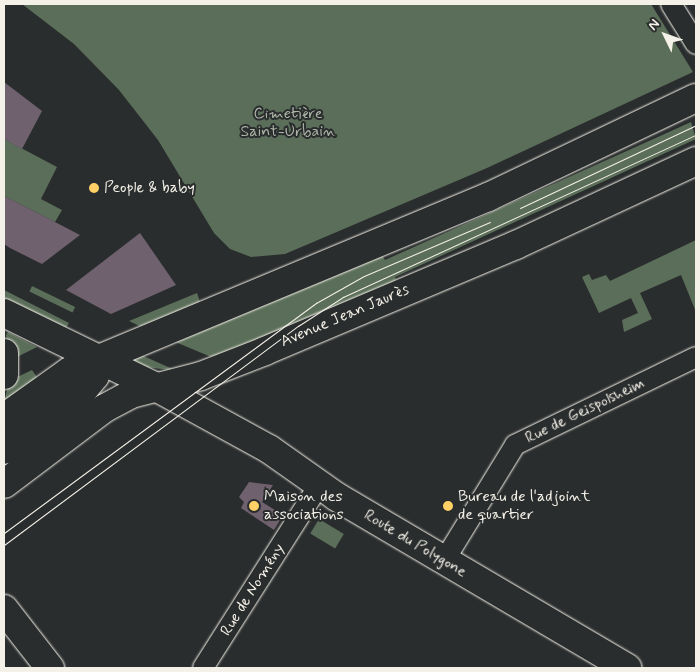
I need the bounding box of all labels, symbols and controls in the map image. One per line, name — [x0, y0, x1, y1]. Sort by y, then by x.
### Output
north arrow — [640, 10, 690, 60]
text: N — [644, 15, 664, 34]
park label: Cimetière Saint-Urbain — [240, 104, 336, 142]
place label: People & baby — [104, 178, 195, 198]
marker: People & baby — [88, 182, 100, 194]
street label: Avenue Jean Jaurès — [278, 280, 412, 352]
street label: Rue de Geispolsheim — [522, 374, 648, 448]
place label: Maison des associations — [264, 487, 344, 525]
place label: Bureau de l'adjoint de quartier — [458, 487, 591, 525]
marker: Maison des associations — [248, 500, 260, 512]
marker: Bureau de l'adjoint de quartier — [442, 500, 454, 512]
street label: Route du Polygone — [361, 506, 469, 582]
street label: Rue de Nomény — [218, 541, 288, 639]

